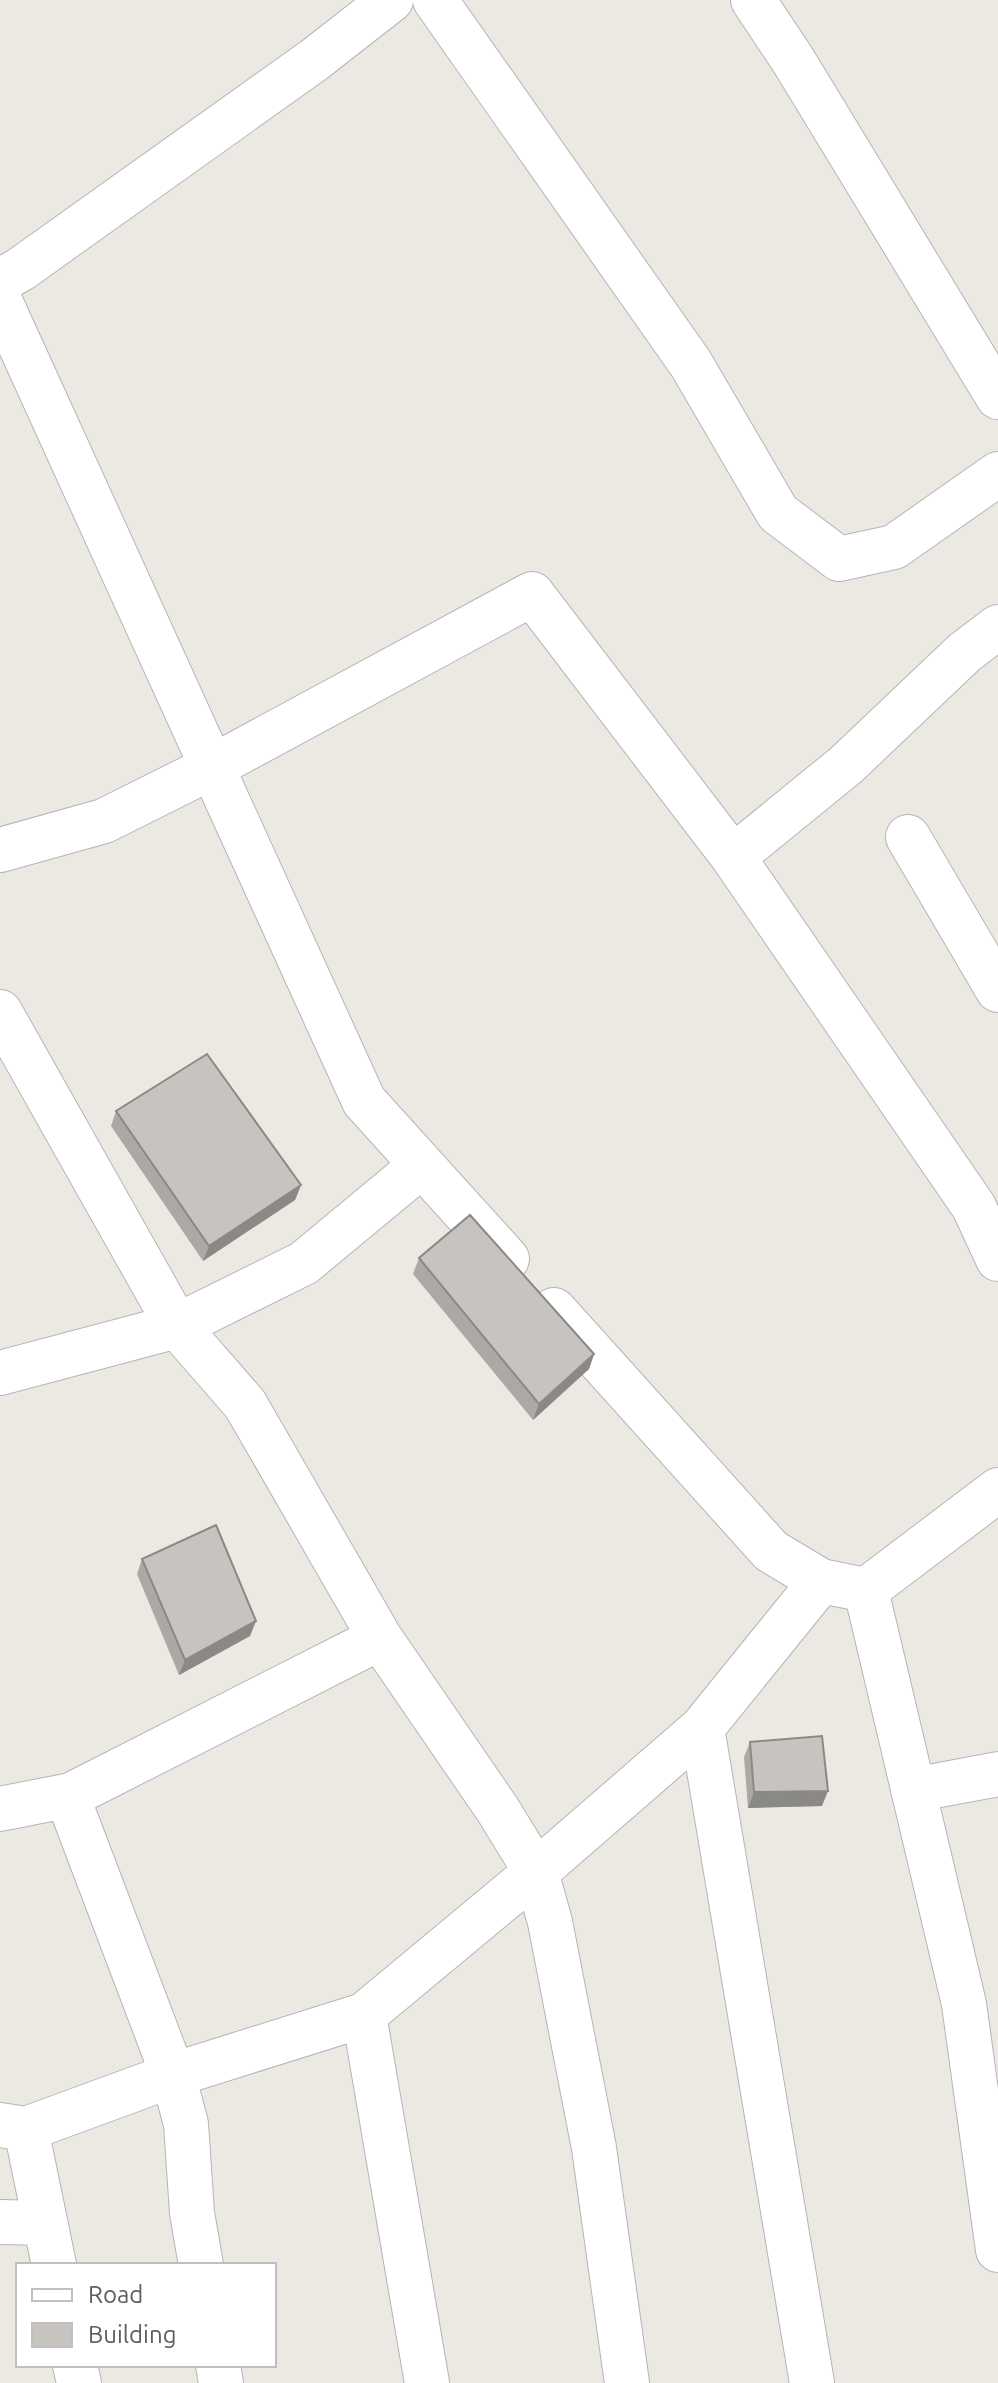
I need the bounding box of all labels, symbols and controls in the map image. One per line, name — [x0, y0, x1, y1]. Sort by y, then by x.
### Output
legend — [16, 2263, 276, 2367]
text: Road — [88, 2281, 143, 2308]
text: Building — [88, 2321, 176, 2348]

